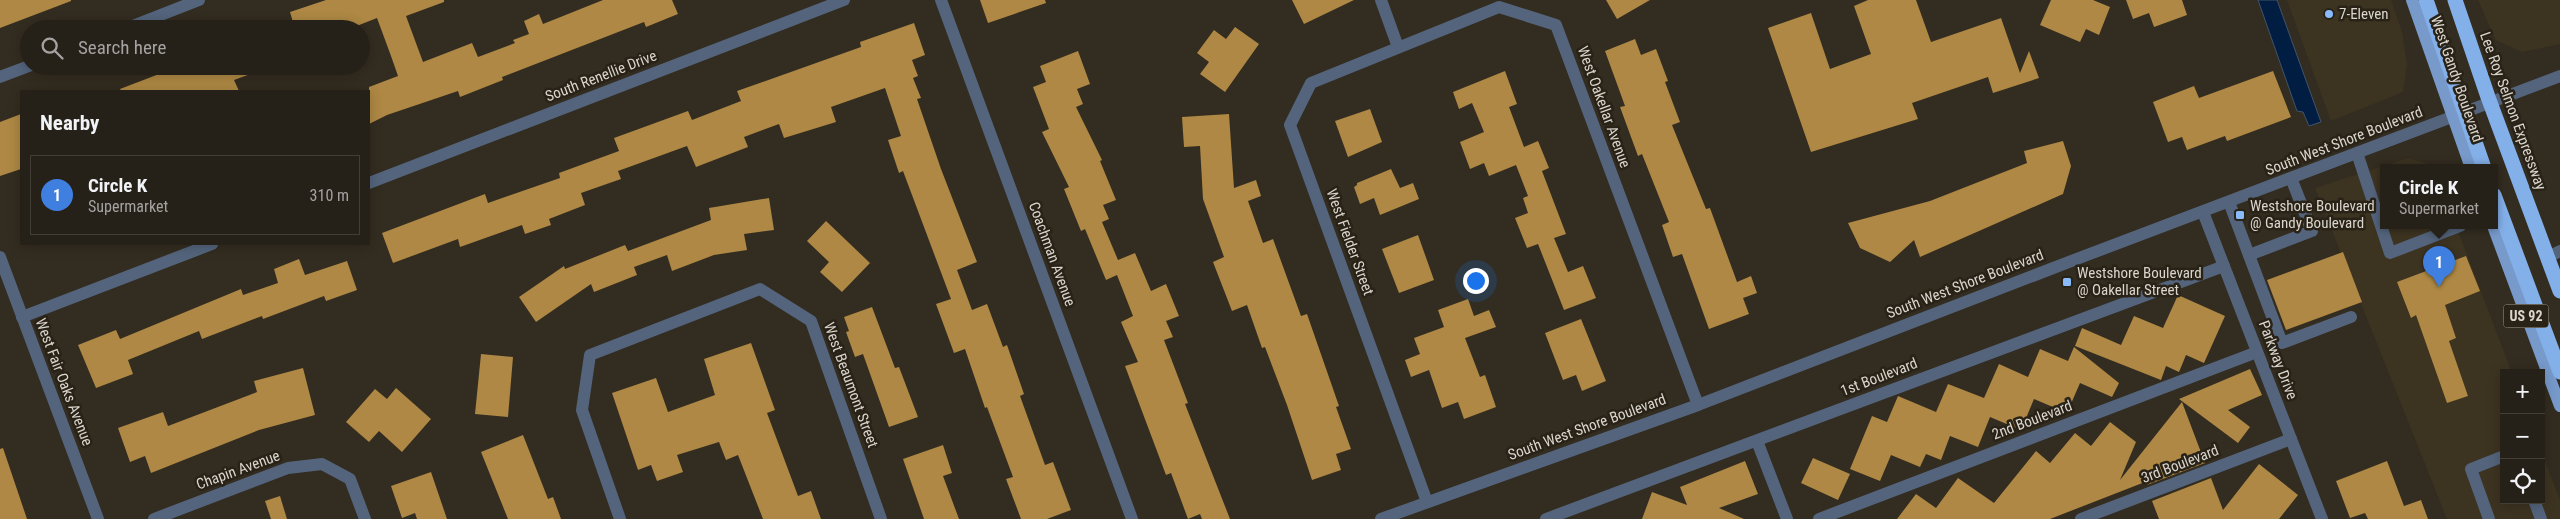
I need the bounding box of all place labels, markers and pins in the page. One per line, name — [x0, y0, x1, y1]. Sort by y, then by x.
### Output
place label: 7-Eleven — [2339, 5, 2389, 23]
marker: 7-Eleven — [2323, 8, 2335, 20]
place label: Westshore Boulevard @ Gandy Boulevard — [2250, 197, 2375, 232]
marker: Westshore Boulevard @ Gandy Boulevard — [2234, 209, 2246, 221]
pin: 1 — [2423, 246, 2455, 287]
place label: Westshore Boulevard @ Oakellar Street — [2077, 264, 2202, 299]
marker: Westshore Boulevard @ Oakellar Street — [2061, 276, 2073, 288]

